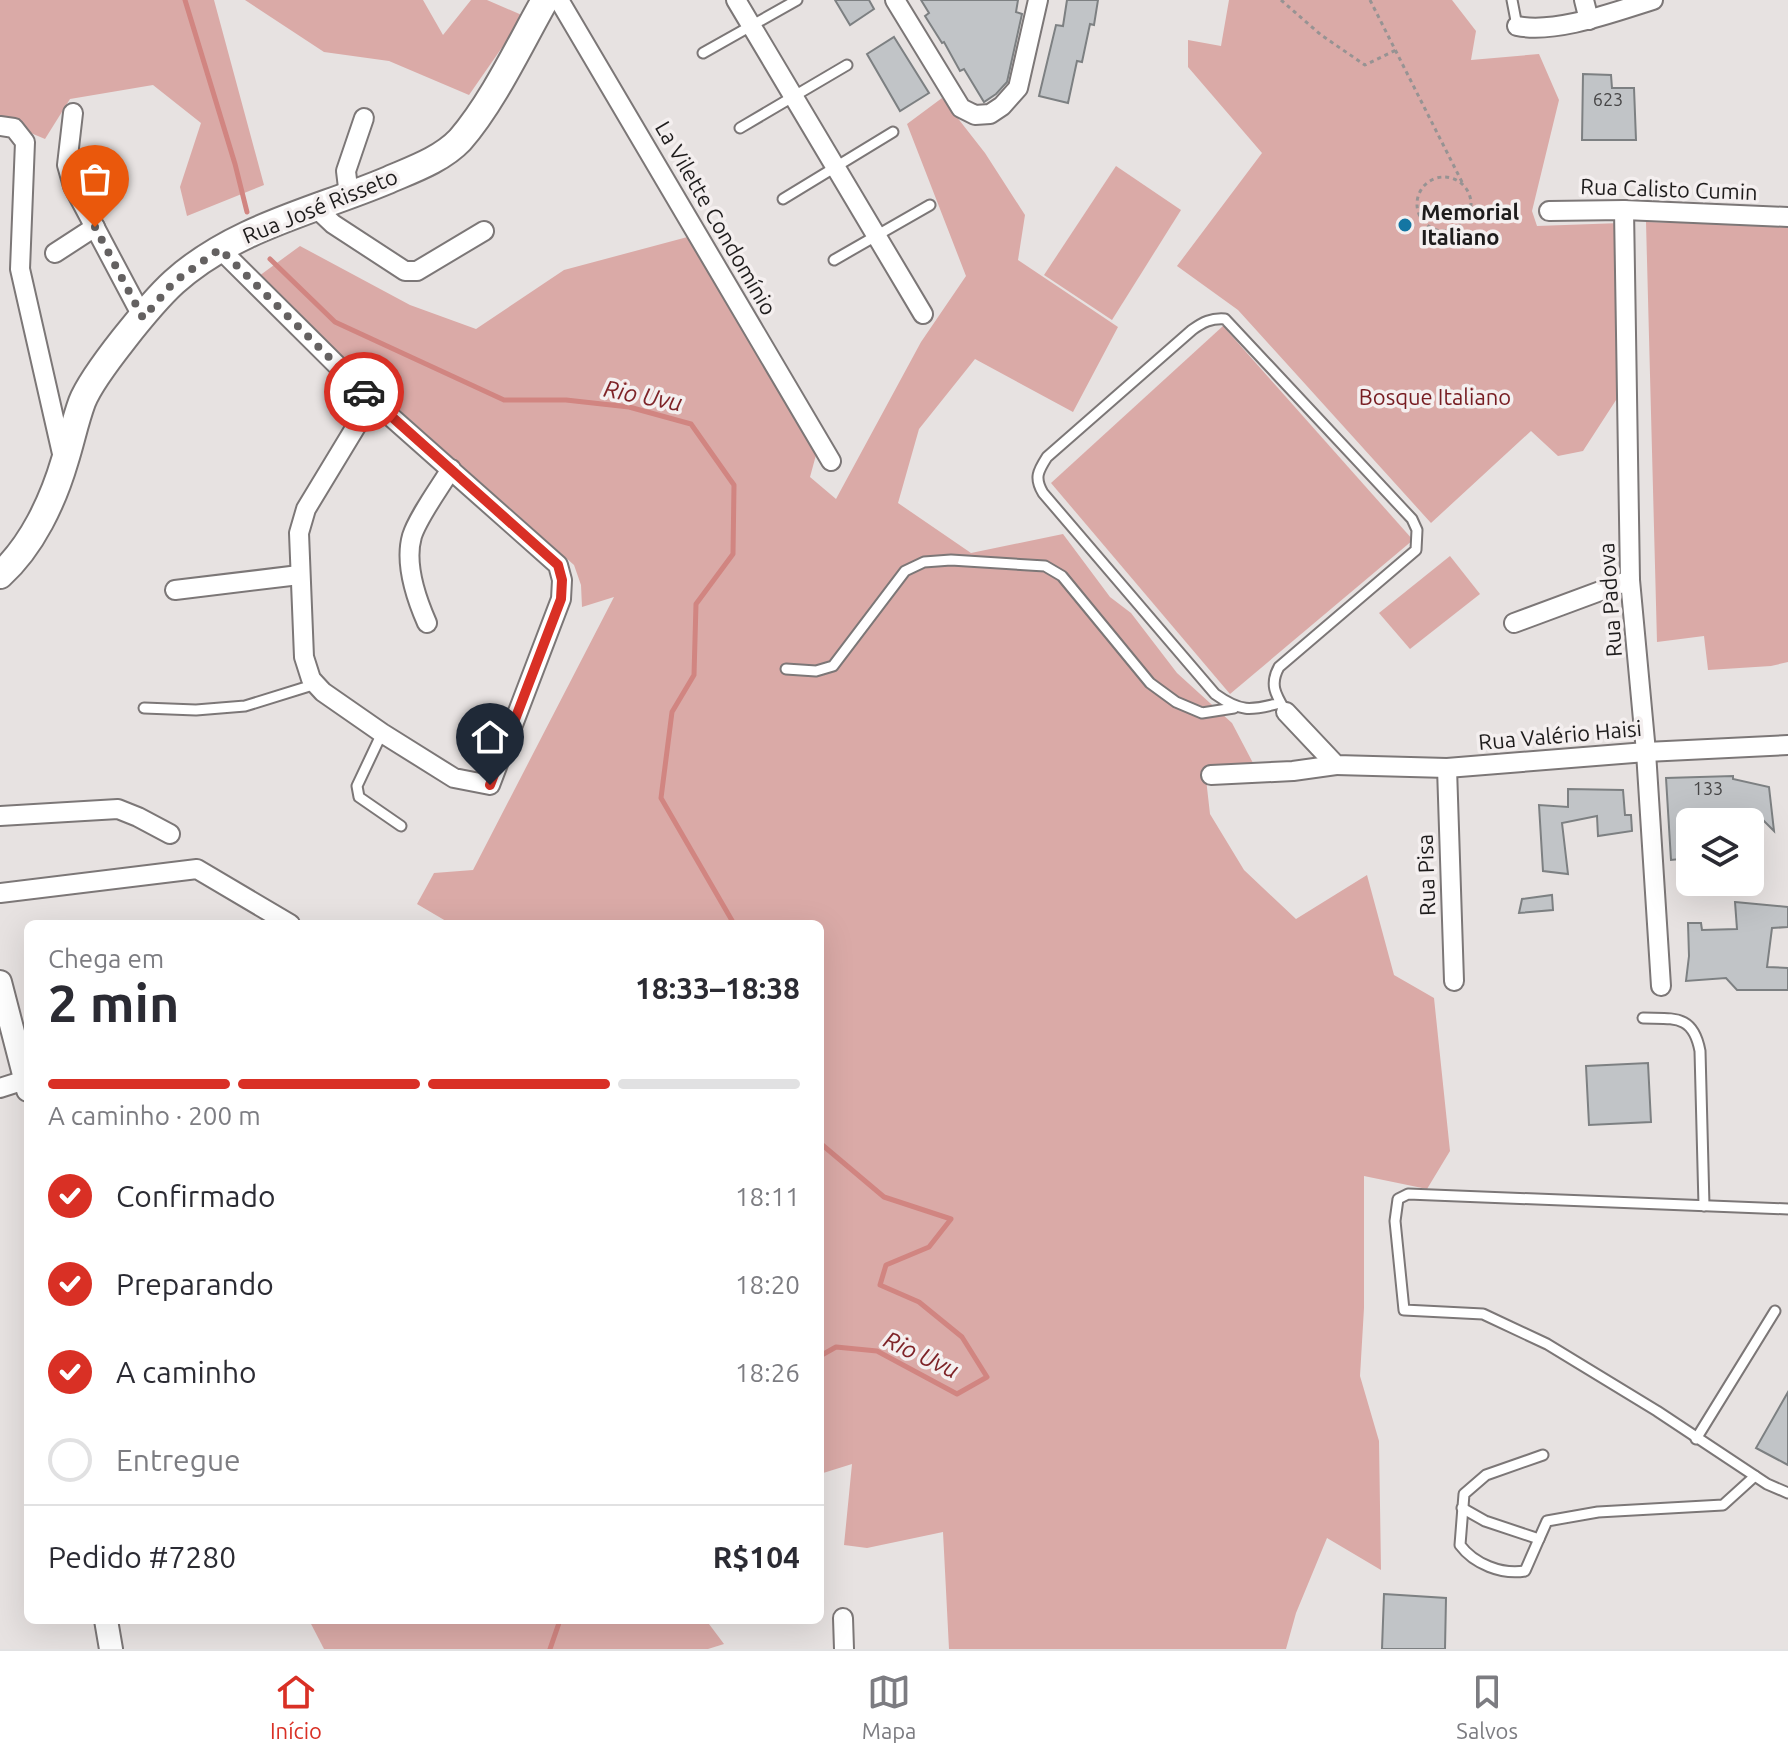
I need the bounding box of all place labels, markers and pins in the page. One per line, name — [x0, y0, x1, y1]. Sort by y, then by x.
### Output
pin — [61, 145, 129, 227]
place label: Memorial Italiano — [1421, 199, 1520, 249]
marker: Memorial Italiano — [1396, 216, 1414, 234]
pin — [456, 703, 524, 785]

